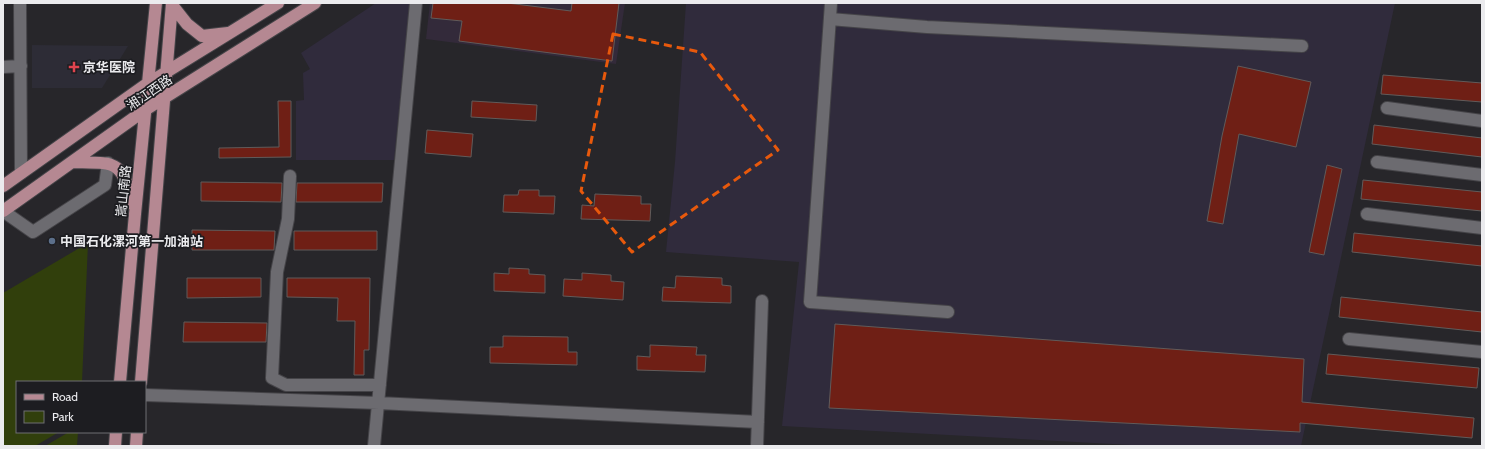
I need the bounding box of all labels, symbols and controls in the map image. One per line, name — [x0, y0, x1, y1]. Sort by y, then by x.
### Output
place label: 京华医院 — [83, 59, 135, 75]
marker: 京华医院 — [68, 61, 80, 73]
street label: 湘江西路 — [123, 71, 175, 113]
street label: 嵩山南路 — [112, 164, 134, 218]
place label: 中国石化漯河第一加油站 — [60, 233, 203, 249]
marker: 中国石化漯河第一加油站 — [47, 236, 57, 246]
legend — [16, 381, 146, 433]
text: Road — [52, 389, 78, 404]
text: Park — [52, 409, 74, 424]

